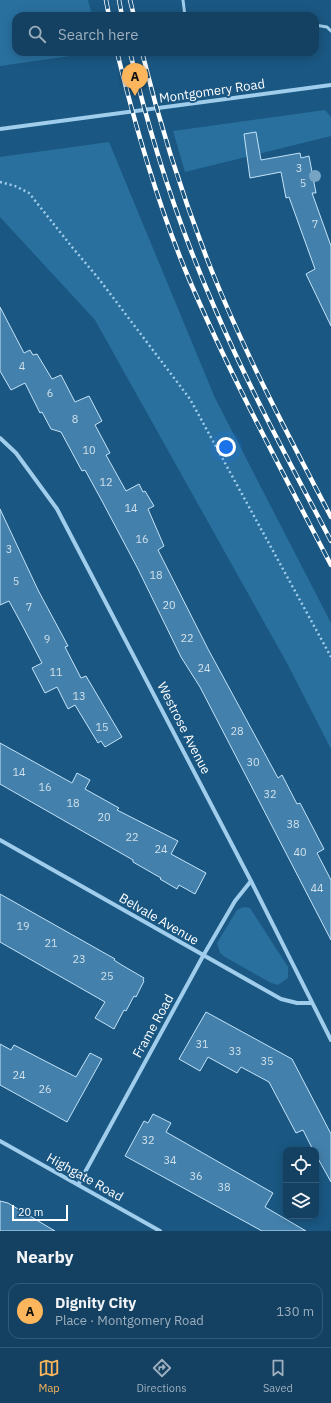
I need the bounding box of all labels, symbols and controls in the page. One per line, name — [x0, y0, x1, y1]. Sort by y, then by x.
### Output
search box — [12, 12, 319, 56]
icon: search — [26, 23, 48, 45]
text: Search here — [58, 25, 138, 44]
pin: A — [122, 63, 148, 96]
street label: Montgomery Road — [158, 75, 266, 107]
house number: 3 — [296, 161, 302, 175]
house number: 5 — [300, 176, 306, 190]
house number: 7 — [312, 217, 318, 231]
house number: 4 — [19, 359, 26, 373]
house number: 6 — [47, 386, 53, 400]
house number: 8 — [72, 412, 78, 426]
your location — [216, 437, 236, 457]
house number: 10 — [82, 443, 96, 457]
house number: 12 — [99, 475, 113, 489]
house number: 14 — [124, 501, 138, 515]
house number: 16 — [135, 532, 149, 546]
house number: 3 — [6, 542, 12, 556]
house number: 18 — [149, 568, 163, 582]
house number: 5 — [13, 574, 19, 588]
house number: 20 — [162, 598, 176, 612]
house number: 7 — [26, 600, 32, 614]
house number: 22 — [180, 631, 194, 645]
house number: 9 — [44, 632, 50, 646]
house number: 24 — [197, 661, 211, 675]
house number: 11 — [49, 665, 63, 679]
street label: Westrose Avenue — [153, 679, 215, 777]
house number: 13 — [72, 689, 86, 703]
house number: 15 — [95, 720, 109, 734]
house number: 28 — [230, 724, 244, 738]
house number: 30 — [246, 755, 260, 769]
house number: 14 — [12, 765, 26, 779]
house number: 16 — [38, 780, 52, 794]
house number: 32 — [263, 787, 277, 801]
house number: 18 — [66, 796, 80, 810]
house number: 20 — [97, 810, 111, 824]
house number: 38 — [286, 817, 300, 831]
house number: 22 — [125, 830, 139, 844]
house number: 24 — [154, 842, 168, 856]
house number: 40 — [293, 845, 307, 859]
house number: 44 — [310, 881, 324, 895]
street label: Belvale Avenue — [116, 889, 202, 949]
house number: 19 — [16, 919, 30, 933]
house number: 21 — [44, 936, 58, 950]
house number: 23 — [72, 952, 86, 966]
house number: 25 — [100, 969, 114, 983]
street label: Frame Road — [129, 991, 177, 1061]
house number: 31 — [195, 1037, 209, 1051]
house number: 33 — [228, 1044, 242, 1058]
house number: 35 — [260, 1054, 274, 1068]
house number: 24 — [12, 1068, 26, 1082]
house number: 26 — [38, 1082, 52, 1096]
house number: 32 — [141, 1133, 155, 1147]
map controls — [283, 1147, 319, 1219]
button: locate — [283, 1147, 319, 1183]
street label: Highgate Road — [44, 1149, 126, 1205]
house number: 34 — [163, 1153, 177, 1167]
house number: 36 — [189, 1169, 203, 1183]
house number: 38 — [217, 1180, 231, 1194]
button: layers — [283, 1183, 319, 1219]
scale bar — [12, 1203, 68, 1222]
text: 20 m — [18, 1205, 43, 1219]
text: Nearby — [16, 1246, 74, 1268]
text: Dignity City — [55, 1293, 136, 1312]
text: A — [26, 1303, 34, 1320]
text: 130 m — [276, 1303, 314, 1320]
text: Place · Montgomery Road — [55, 1312, 204, 1329]
tab: Map — [38, 1357, 60, 1395]
tab: Directions — [136, 1357, 187, 1395]
tab: Saved — [263, 1357, 293, 1395]

